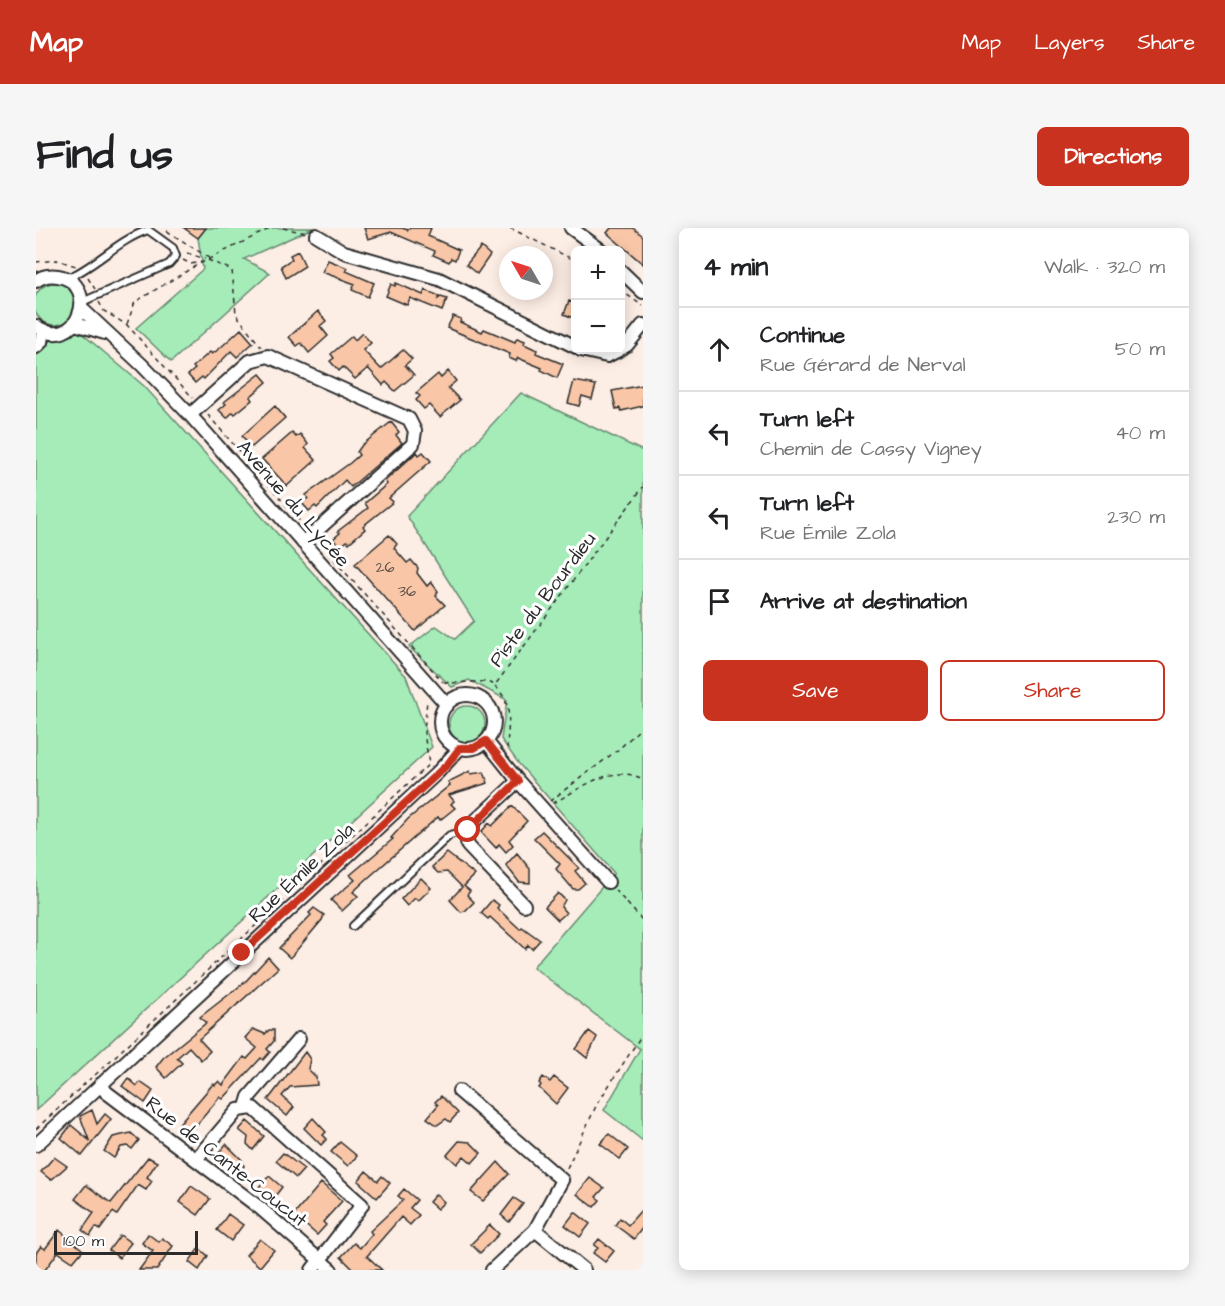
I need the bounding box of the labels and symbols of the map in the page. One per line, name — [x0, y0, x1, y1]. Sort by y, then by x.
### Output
north arrow — [499, 246, 553, 300]
street label: Avenue du Lycée — [229, 434, 357, 574]
street label: Piste du Bourdieu — [483, 526, 603, 673]
house number: 26 — [375, 556, 395, 578]
house number: 36 — [398, 580, 416, 602]
street label: Rue Émile Zola — [242, 816, 361, 929]
route start — [454, 816, 480, 842]
route end — [228, 939, 254, 965]
street label: Rue de Cante-Coucut — [140, 1090, 313, 1234]
scale bar — [54, 1228, 198, 1256]

